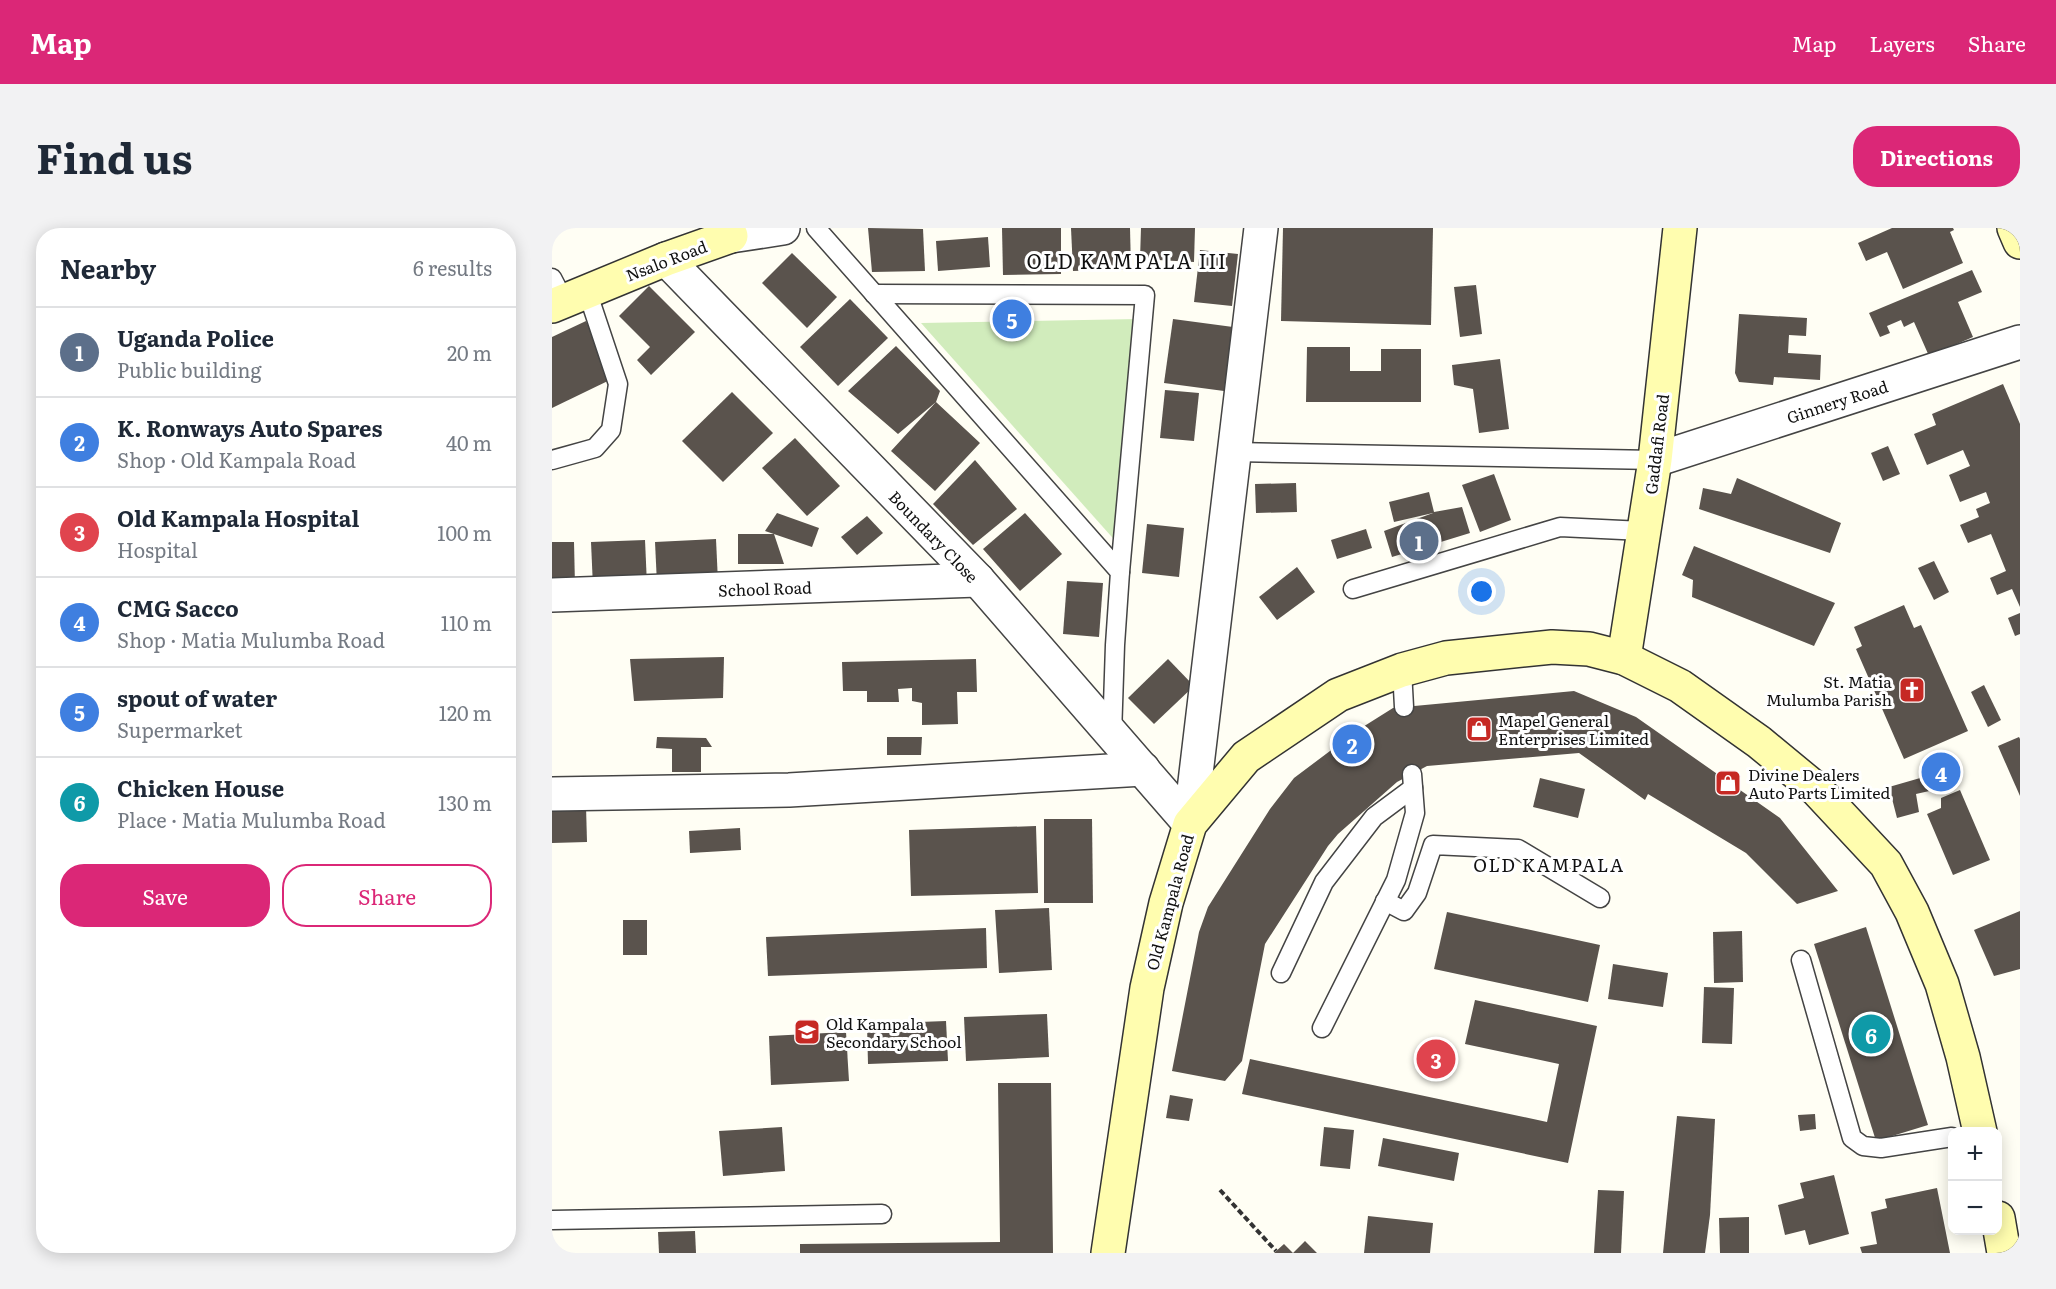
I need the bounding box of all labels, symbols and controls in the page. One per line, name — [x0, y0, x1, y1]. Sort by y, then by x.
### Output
text: Map — [30, 21, 92, 63]
text: Map — [1792, 27, 1837, 58]
text: Layers — [1870, 27, 1935, 58]
text: Share — [1968, 27, 2026, 58]
text: Find us — [36, 125, 193, 187]
button: Directions — [1853, 126, 2020, 187]
street label: Nsalo Road — [622, 233, 710, 286]
district label: OLD KAMPALA III — [1026, 245, 1228, 275]
text: Nearby — [60, 248, 156, 287]
text: 6 results — [413, 252, 492, 282]
pin: 5 — [992, 296, 1032, 341]
text: Uganda Police — [117, 321, 274, 354]
text: 1 — [75, 337, 84, 367]
text: 20 m — [447, 337, 492, 367]
text: Public building — [117, 354, 262, 384]
street label: Ginnery Road — [1783, 373, 1891, 429]
street label: Gaddafi Road — [1638, 392, 1674, 496]
text: K. Ronways Auto Spares — [117, 411, 382, 444]
text: 2 — [74, 427, 85, 457]
text: 40 m — [446, 427, 492, 457]
text: Shop · Old Kampala Road — [117, 444, 356, 474]
street label: Boundary Close — [884, 485, 984, 587]
text: Old Kampala Hospital — [117, 501, 359, 534]
text: 3 — [74, 517, 85, 547]
text: 100 m — [437, 517, 492, 547]
pin: 1 — [1400, 518, 1438, 564]
text: Hospital — [117, 534, 198, 564]
street label: School Road — [718, 574, 813, 602]
your location — [1467, 577, 1496, 606]
text: CMG Sacco — [117, 591, 239, 624]
text: 4 — [73, 607, 86, 637]
text: 110 m — [441, 607, 492, 637]
text: Shop · Matia Mulumba Road — [117, 624, 385, 654]
place label: St. Matia Mulumba Parish — [1766, 669, 1892, 711]
church icon: St. Matia Mulumba Parish — [1897, 675, 1927, 705]
text: spout of water — [117, 681, 277, 714]
text: 5 — [74, 697, 85, 727]
text: 120 m — [439, 697, 492, 727]
place label: Mapel General Enterprises Limited — [1498, 708, 1649, 750]
text: Supermarket — [117, 714, 243, 744]
shop icon: Mapel General Enterprises Limited — [1464, 714, 1494, 744]
pin: 2 — [1332, 722, 1372, 766]
pin: 4 — [1922, 750, 1960, 794]
place label: Divine Dealers Auto Parts Limited — [1748, 762, 1891, 804]
shop icon: Divine Dealers Auto Parts Limited — [1713, 768, 1743, 798]
text: Chicken House — [117, 771, 284, 804]
text: 6 — [74, 787, 85, 817]
text: 130 m — [438, 787, 492, 817]
text: Place · Matia Mulumba Road — [117, 804, 386, 834]
street label: Old Kampala Road — [1139, 831, 1199, 973]
district label: OLD KAMPALA — [1473, 851, 1625, 878]
button: Save — [60, 864, 270, 927]
button: Share — [282, 864, 492, 927]
place label: Old Kampala Secondary School — [826, 1011, 962, 1053]
pin: 6 — [1852, 1012, 1890, 1056]
school or university icon: Old Kampala Secondary School — [792, 1017, 822, 1047]
pin: 3 — [1416, 1036, 1456, 1082]
map controls — [1948, 1127, 2002, 1235]
button: + — [1948, 1127, 2002, 1181]
button: − — [1948, 1181, 2002, 1235]

